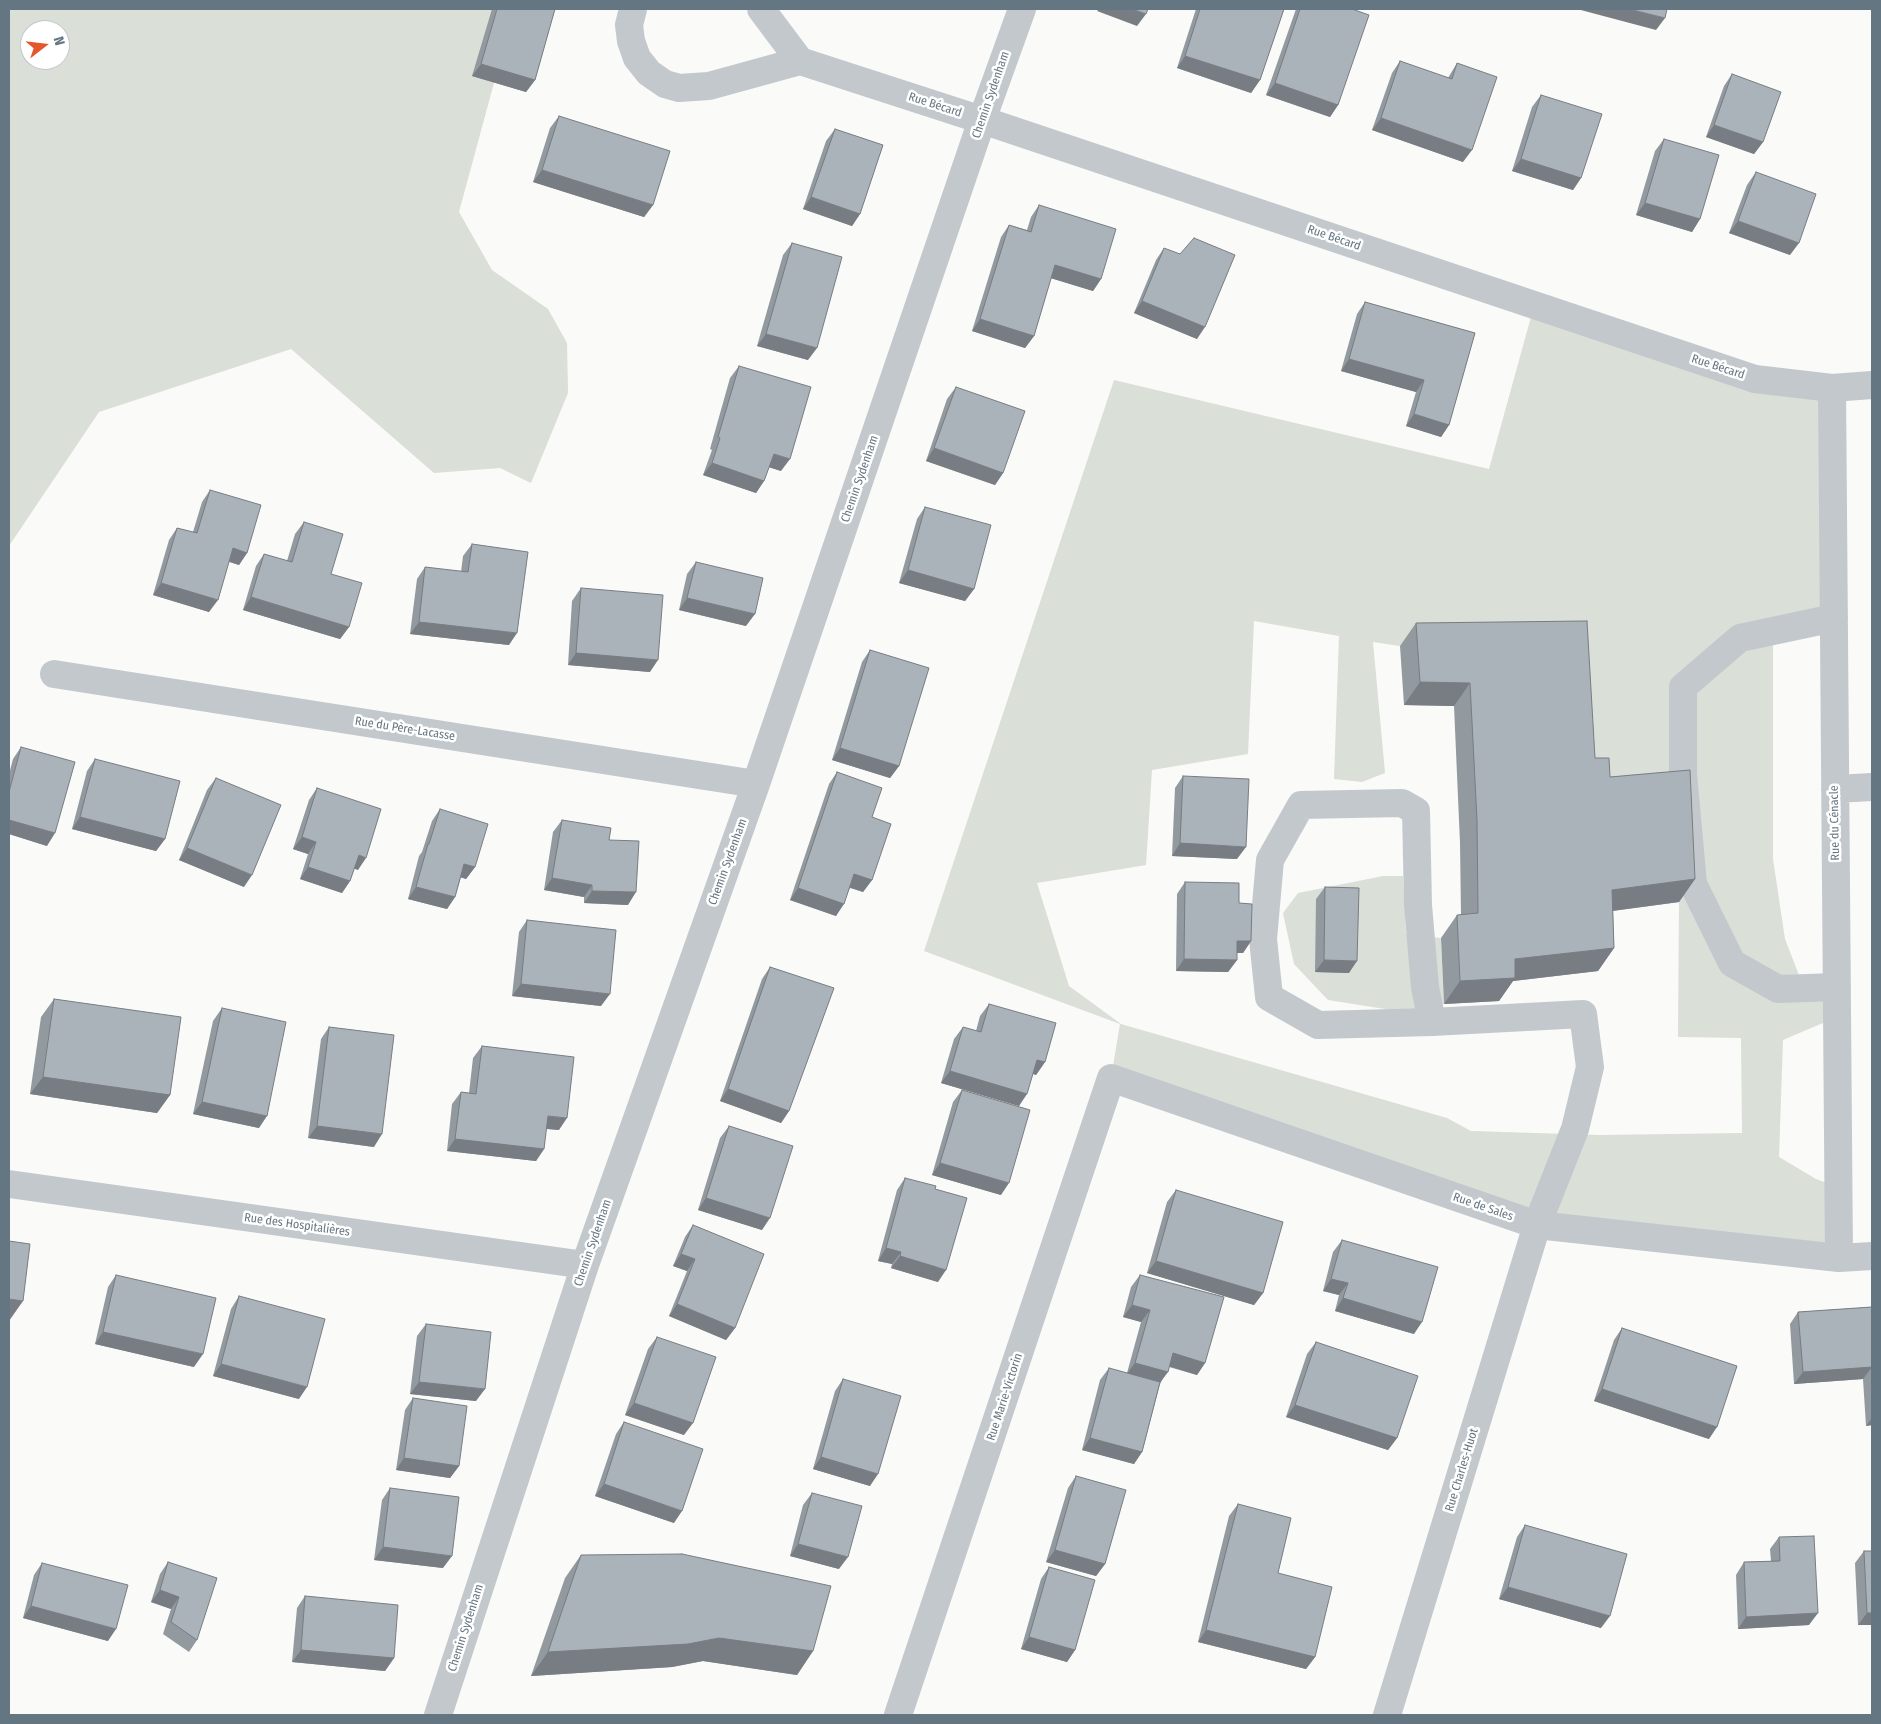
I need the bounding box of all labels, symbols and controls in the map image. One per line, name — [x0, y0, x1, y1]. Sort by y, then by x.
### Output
north arrow — [20, 20, 70, 70]
text: N — [50, 35, 68, 47]
street label: Chemin Sydenham — [969, 50, 1013, 140]
street label: Rue Bécard — [907, 90, 963, 120]
street label: Rue Bécard — [1306, 222, 1362, 254]
street label: Rue Bécard — [1690, 352, 1746, 382]
street label: Chemin Sydenham — [838, 434, 882, 524]
street label: Rue du Père-Lacasse — [354, 714, 456, 744]
street label: Rue du Cénacle — [1827, 785, 1843, 861]
street label: Chemin Sydenham — [706, 817, 750, 907]
street label: Rue de Sales — [1451, 1190, 1515, 1224]
street label: Chemin Sydenham — [571, 1198, 615, 1288]
street label: Rue des Hospitalières — [243, 1210, 351, 1240]
street label: Rue Marie-Victorin — [984, 1351, 1026, 1443]
street label: Rue Charles-Huot — [1443, 1427, 1481, 1513]
street label: Chemin Sydenham — [445, 1583, 487, 1673]

